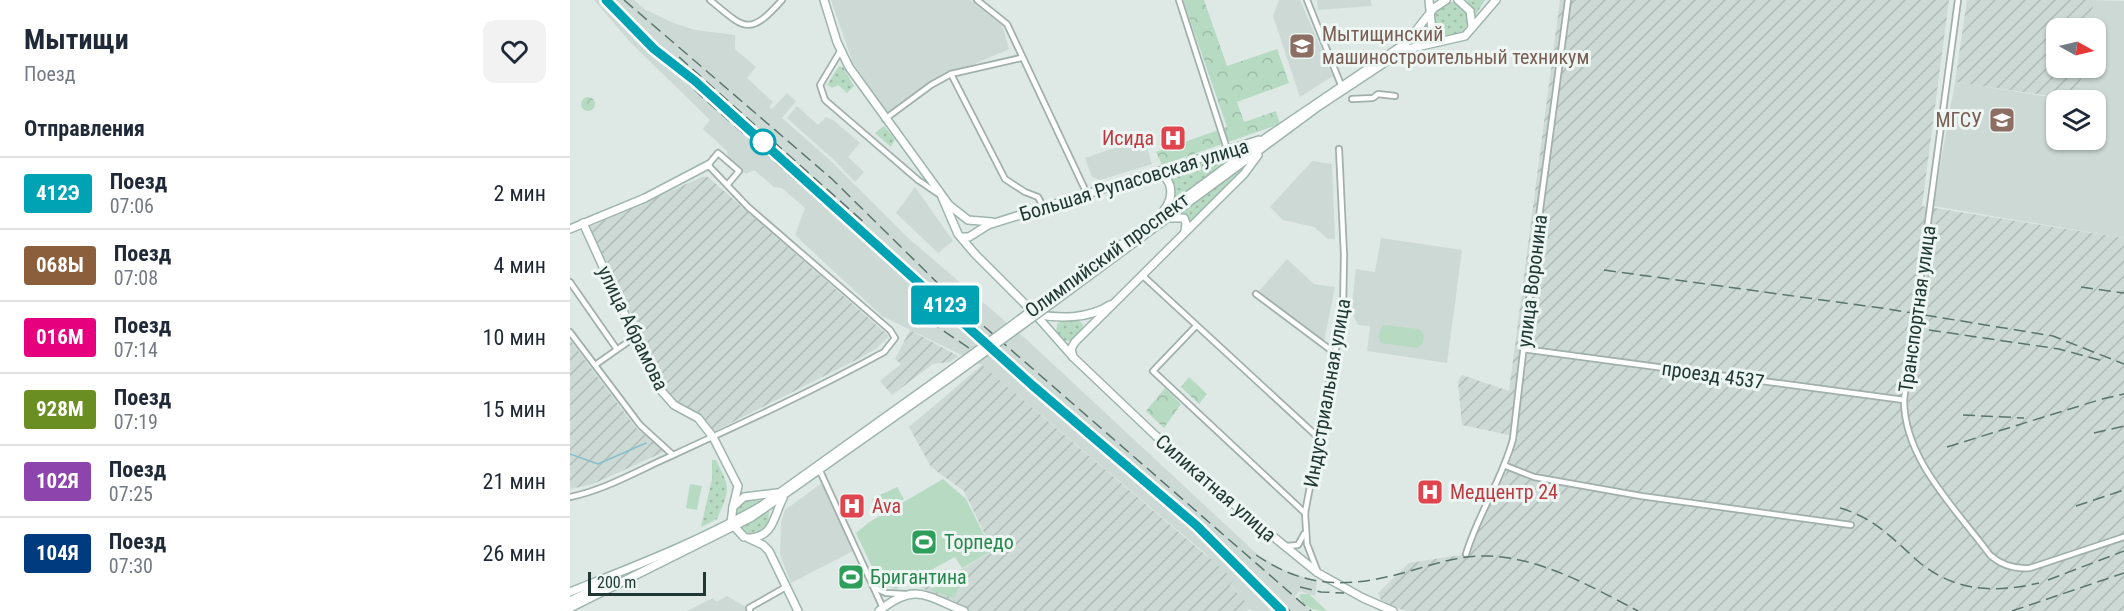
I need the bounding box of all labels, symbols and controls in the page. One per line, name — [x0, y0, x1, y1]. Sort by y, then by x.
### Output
north arrow — [2046, 18, 2106, 78]
map controls — [2046, 18, 2106, 150]
button: heart — [483, 20, 546, 83]
place label: Мытищинский машиностроительный техникум — [1322, 22, 1589, 69]
text: Мытищи — [24, 23, 129, 56]
school or university icon: Мытищинский машиностроительный техникум — [1287, 31, 1317, 61]
text: Поезд — [24, 62, 75, 86]
button: layers — [2046, 90, 2106, 150]
school or university icon: МГСУ — [1987, 105, 2017, 135]
place label: МГСУ — [1935, 108, 1982, 132]
text: Отправления — [24, 116, 145, 141]
hospital icon: Исида — [1158, 123, 1188, 153]
place label: Исида — [1102, 126, 1154, 150]
unlabelled marker — [750, 129, 776, 155]
street label: Большая Рупасовская улица — [1017, 134, 1251, 226]
text: Поезд — [110, 169, 167, 194]
text: 412Э — [36, 181, 80, 205]
text: 2 мин — [493, 181, 546, 206]
street label: Олимпийский проспект — [1020, 187, 1194, 323]
text: 07:06 — [110, 194, 154, 218]
street label: улица Воронина — [1512, 213, 1552, 349]
street label: Транспортная улица — [1893, 224, 1941, 394]
text: Поезд — [114, 241, 171, 266]
text: 068Ы — [36, 253, 84, 277]
text: 4 мин — [493, 253, 546, 278]
street label: улица Абрамова — [592, 262, 674, 394]
text: 07:08 — [114, 266, 158, 290]
line badge: 412Э — [903, 286, 987, 324]
text: 412Э — [923, 293, 967, 317]
street label: Индустриальная улица — [1299, 297, 1355, 489]
text: Поезд — [114, 313, 171, 338]
text: 016М — [36, 325, 84, 349]
text: 10 мин — [483, 325, 546, 350]
text: 07:14 — [114, 338, 158, 362]
street label: проезд 4537 — [1660, 356, 1766, 394]
text: Поезд — [114, 385, 171, 410]
text: 928М — [36, 397, 84, 421]
text: 15 мин — [483, 397, 546, 422]
text: 07:19 — [114, 410, 158, 434]
street label: Силикатная улица — [1151, 429, 1281, 547]
text: Поезд — [109, 457, 166, 482]
text: 102Я — [36, 469, 79, 493]
text: 21 мин — [483, 469, 546, 494]
hospital icon: Медцентр 24 — [1415, 477, 1445, 507]
place label: Медцентр 24 — [1450, 480, 1558, 504]
text: 07:25 — [109, 482, 153, 506]
hospital icon: Ava — [837, 491, 867, 521]
place label: Ava — [872, 494, 901, 518]
sports icon: Торпедо — [909, 527, 939, 557]
text: Поезд — [109, 529, 166, 554]
place label: Торпедо — [944, 530, 1014, 554]
text: 104Я — [36, 541, 79, 565]
text: 26 мин — [483, 541, 546, 566]
text: 07:30 — [109, 554, 153, 578]
sports icon: Бригантина — [836, 562, 866, 592]
place label: Бригантина — [870, 565, 967, 589]
scale bar — [588, 569, 706, 596]
text: 200 m — [597, 573, 636, 592]

